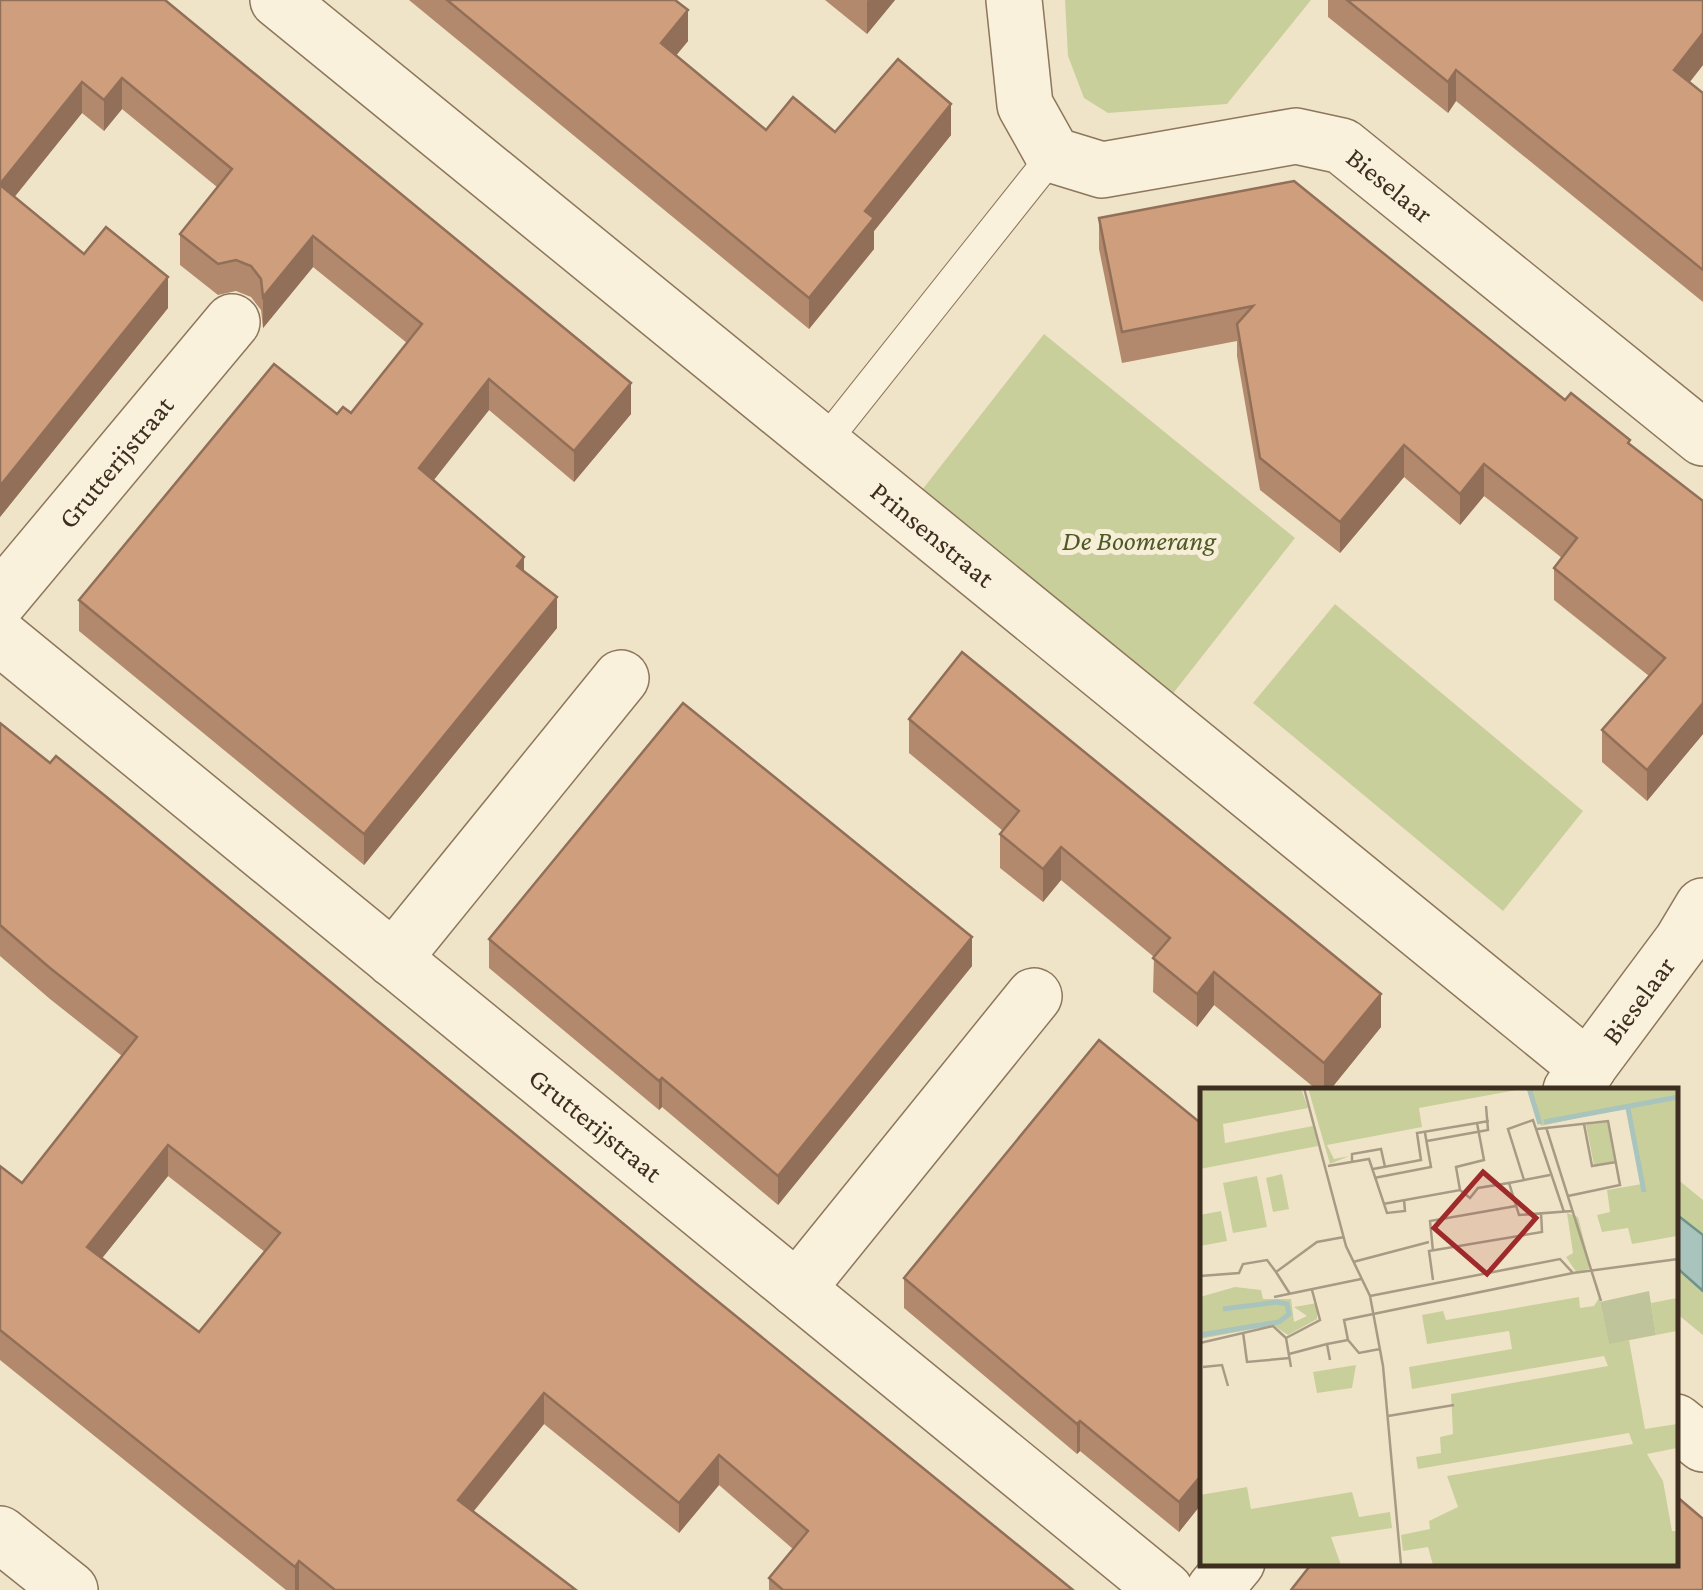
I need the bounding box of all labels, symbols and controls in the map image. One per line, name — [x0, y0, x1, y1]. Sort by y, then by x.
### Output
street label: Bieselaar — [1341, 141, 1439, 229]
street label: Grutterijstraat — [51, 389, 180, 534]
street label: Prinsenstraat — [865, 475, 1001, 594]
park label: De Boomerang — [1062, 525, 1217, 556]
street label: Bieselaar — [1595, 950, 1681, 1050]
street label: Grutterijstraat — [523, 1061, 669, 1188]
inset map — [1200, 1088, 1678, 1565]

